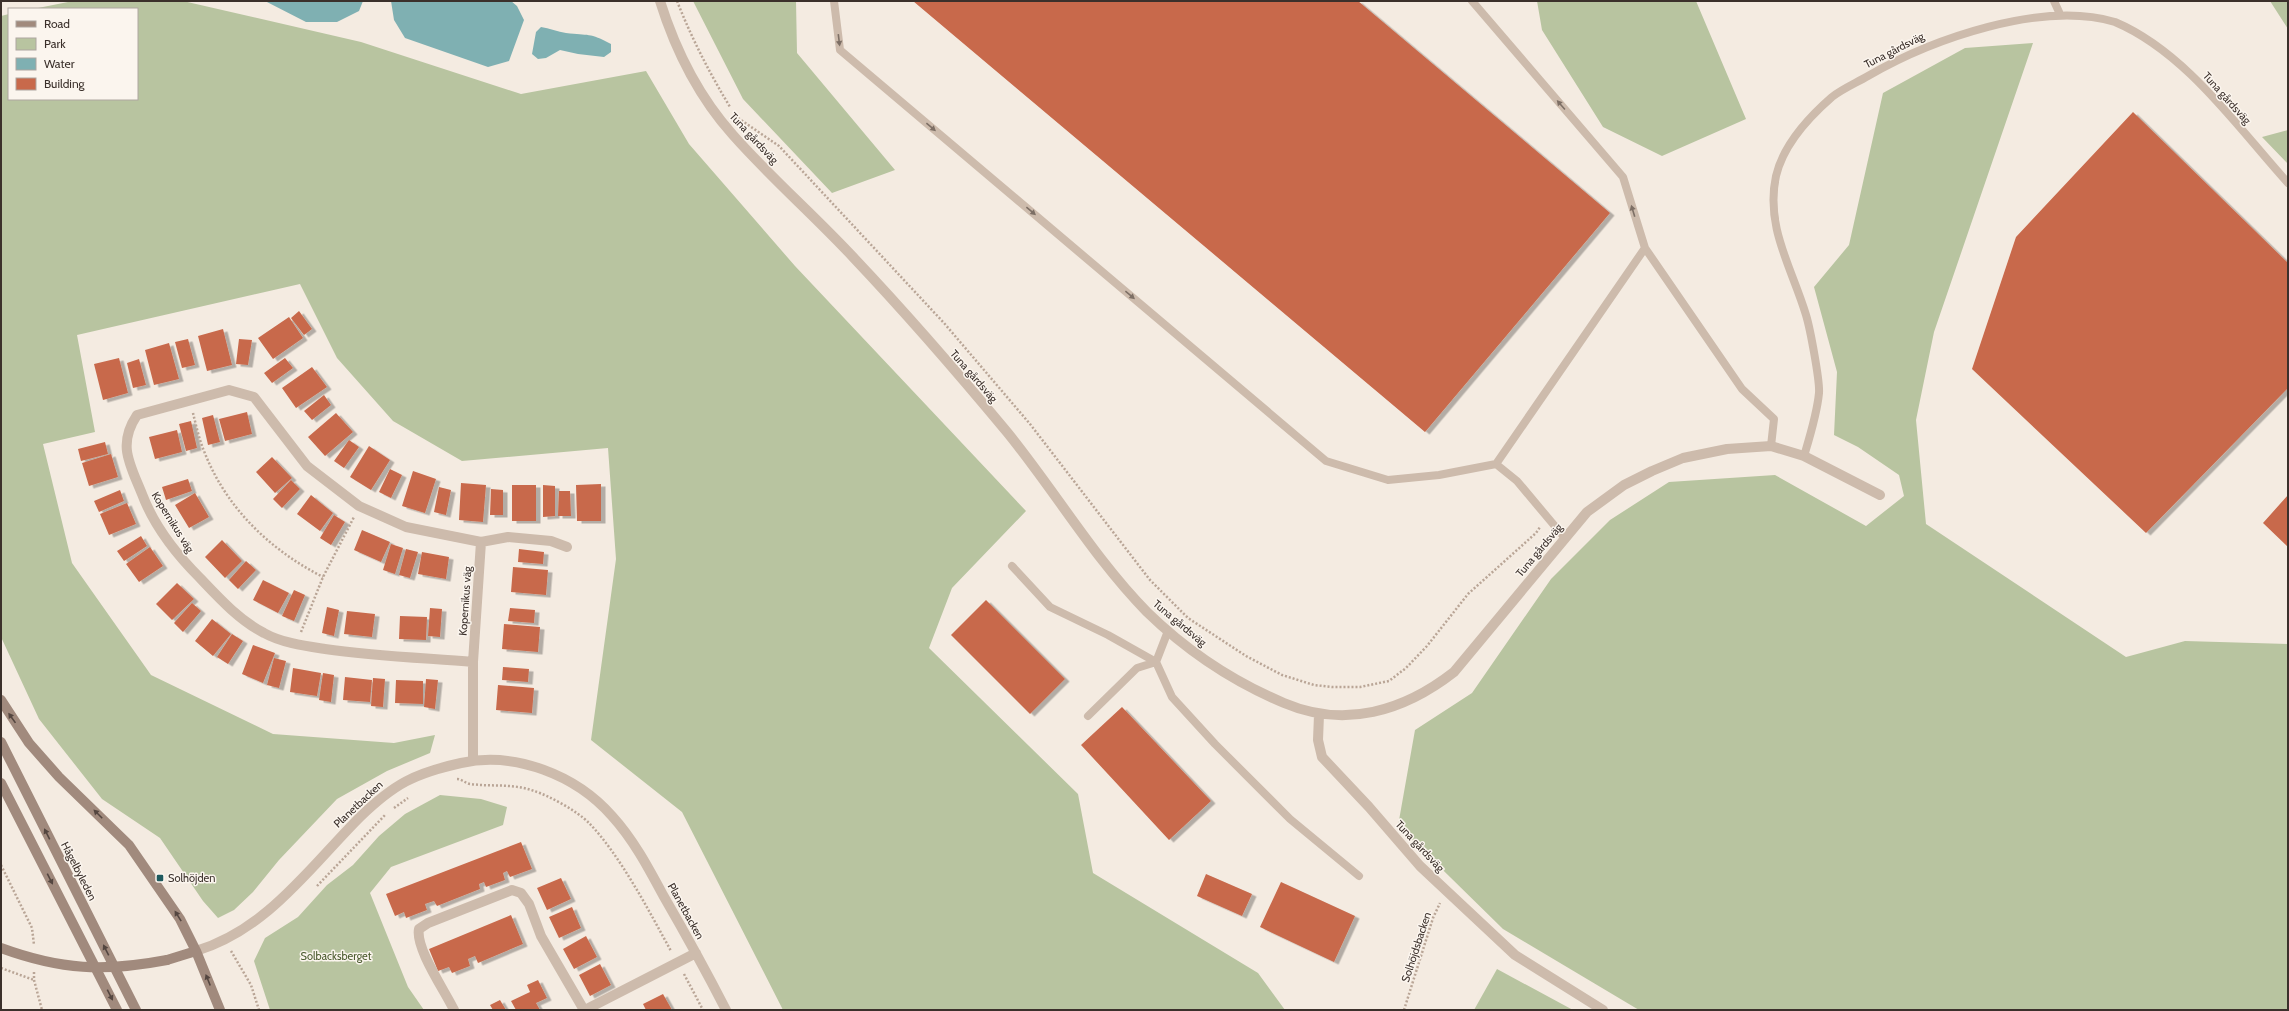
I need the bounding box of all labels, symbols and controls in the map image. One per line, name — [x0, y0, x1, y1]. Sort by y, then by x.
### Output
legend — [8, 8, 138, 100]
text: Road — [44, 16, 70, 31]
street label: Tuna gårdsväg — [1862, 29, 1927, 71]
one-way arrow — [836, 34, 842, 46]
text: Park — [44, 36, 66, 51]
text: Water — [44, 56, 75, 71]
street label: Tuna gårdsväg — [2200, 69, 2254, 127]
text: Building — [44, 76, 86, 91]
one-way arrow — [1557, 100, 1566, 110]
street label: Tuna gårdsväg — [727, 109, 782, 167]
one-way arrow — [926, 123, 937, 132]
one-way arrow — [1630, 204, 1636, 216]
one-way arrow — [1025, 207, 1036, 216]
one-way arrow — [1124, 291, 1135, 300]
street label: Tuna gårdsväg — [947, 347, 1001, 406]
street label: Kopernikus väg — [149, 489, 198, 556]
street label: Tuna gårdsväg — [1513, 520, 1566, 580]
street label: Kopernikus väg — [456, 565, 474, 636]
street label: Tuna gårdsväg — [1150, 597, 1210, 650]
one-way arrow — [8, 713, 16, 723]
street label: Planetbacken — [330, 778, 386, 830]
one-way arrow — [94, 809, 103, 819]
street label: Tuna gårdsväg — [1393, 817, 1448, 875]
one-way arrow — [44, 829, 50, 840]
street label: Hågelbyleden — [58, 839, 100, 903]
place label: Solhöjden — [168, 871, 215, 885]
marker: Solhöjden — [155, 873, 165, 883]
one-way arrow — [47, 874, 54, 885]
street label: Planetbacken — [665, 880, 707, 942]
street label: Solhöjdsbacken — [1398, 910, 1434, 984]
one-way arrow — [174, 911, 181, 922]
one-way arrow — [103, 945, 109, 956]
park label: Solbacksberget — [301, 949, 372, 963]
one-way arrow — [204, 974, 210, 986]
one-way arrow — [106, 989, 113, 1001]

